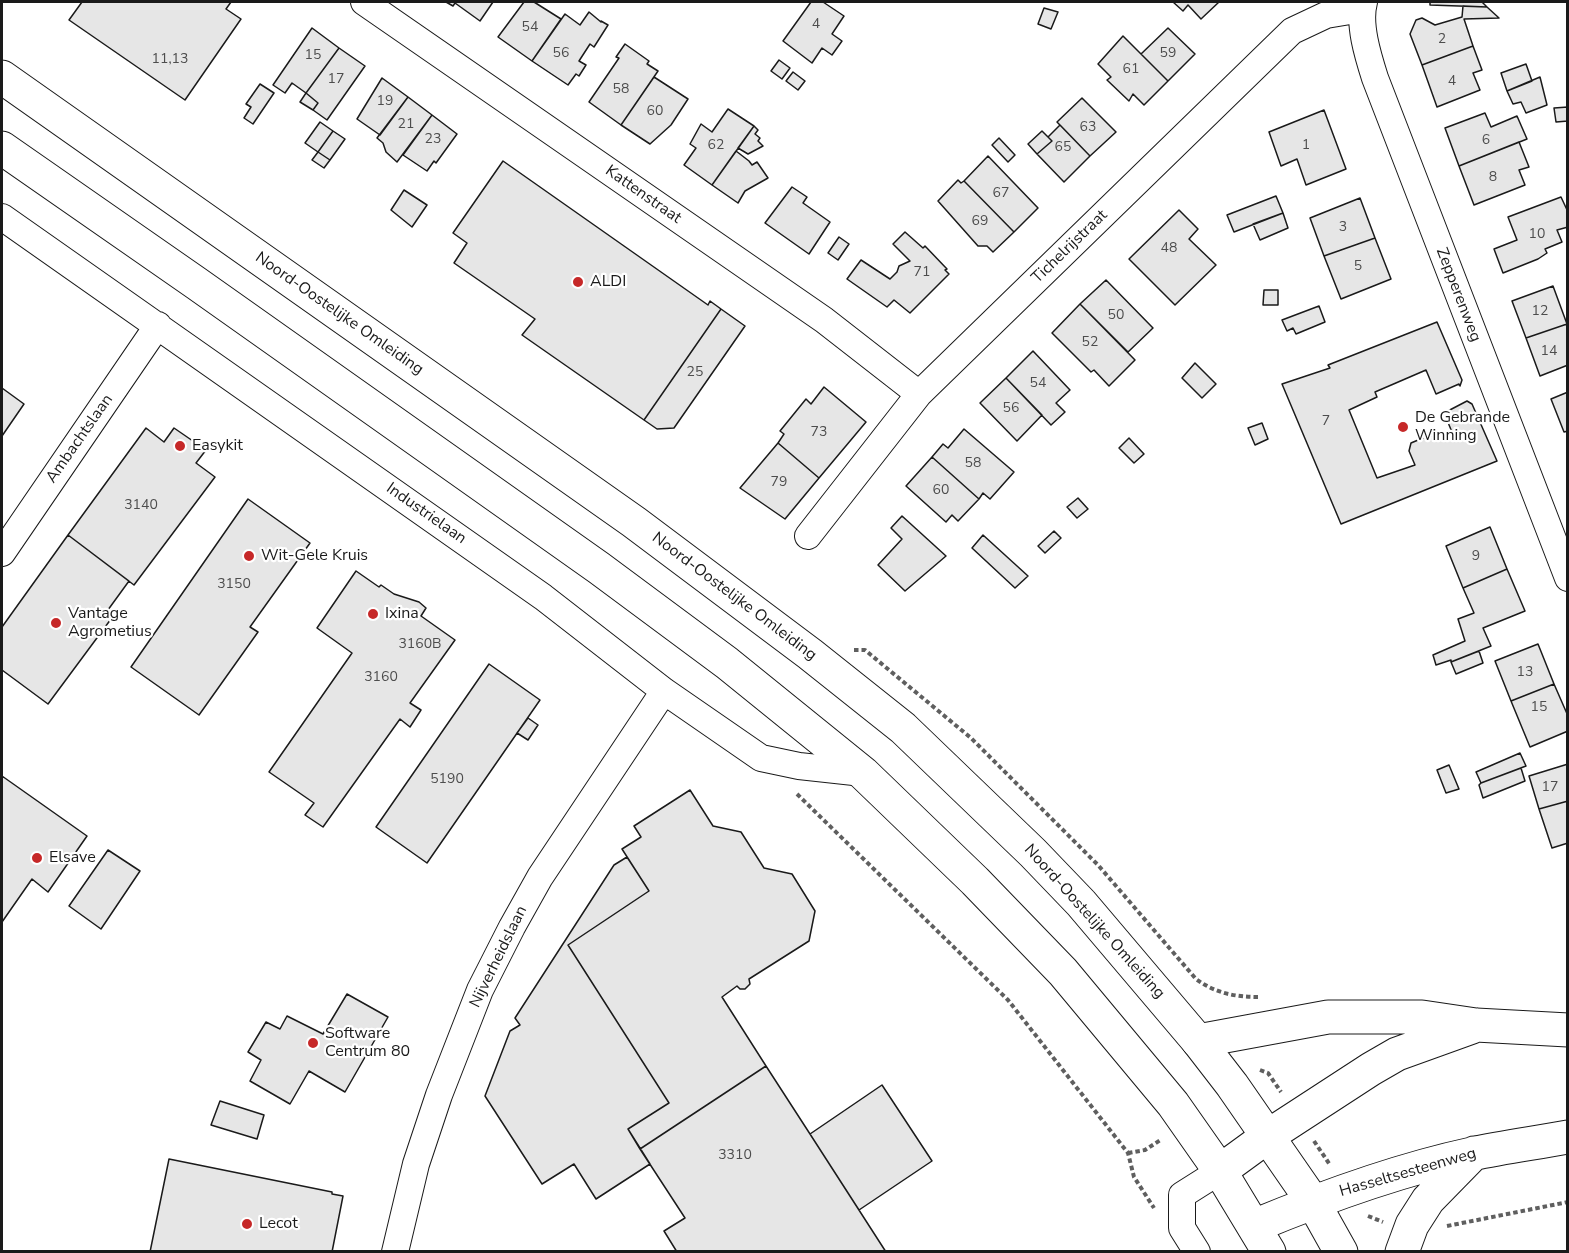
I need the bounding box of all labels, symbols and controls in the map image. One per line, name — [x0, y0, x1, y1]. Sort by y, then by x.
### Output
house number: 4 — [812, 17, 820, 33]
house number: 54 — [522, 20, 538, 36]
house number: 2 — [1438, 32, 1446, 48]
house number: 56 — [553, 46, 569, 62]
house number: 59 — [1160, 46, 1176, 62]
house number: 15 — [305, 48, 321, 64]
house number: 11,13 — [152, 52, 188, 68]
house number: 61 — [1123, 62, 1139, 78]
house number: 17 — [328, 72, 344, 88]
house number: 4 — [1448, 74, 1456, 90]
house number: 58 — [613, 82, 629, 98]
house number: 19 — [377, 94, 393, 110]
house number: 60 — [647, 104, 663, 120]
house number: 21 — [398, 117, 414, 133]
house number: 63 — [1080, 120, 1096, 136]
house number: 23 — [425, 132, 441, 148]
house number: 6 — [1482, 133, 1490, 149]
house number: 62 — [708, 138, 724, 154]
house number: 1 — [1302, 138, 1310, 154]
house number: 65 — [1055, 140, 1071, 156]
street label: Kattenstraat — [601, 162, 685, 228]
house number: 8 — [1489, 170, 1497, 186]
house number: 67 — [993, 186, 1009, 202]
street label: Tichelrijstraat — [1028, 206, 1112, 288]
house number: 69 — [972, 214, 988, 230]
house number: 3 — [1339, 220, 1347, 236]
house number: 10 — [1529, 227, 1545, 243]
house number: 48 — [1161, 241, 1177, 257]
street label: Zepperenweg — [1431, 245, 1485, 345]
street label: Noord-Oostelijke Omleiding — [251, 248, 427, 380]
house number: 5 — [1354, 259, 1362, 275]
house number: 71 — [914, 265, 930, 281]
place label: ALDI — [590, 272, 626, 292]
marker: ALDI — [571, 275, 585, 289]
house number: 12 — [1532, 304, 1548, 320]
house number: 50 — [1108, 308, 1124, 324]
house number: 52 — [1082, 335, 1098, 351]
house number: 14 — [1541, 344, 1557, 360]
house number: 25 — [687, 365, 703, 381]
house number: 54 — [1030, 376, 1046, 392]
street label: Ambachtslaan — [42, 391, 118, 487]
house number: 56 — [1003, 401, 1019, 417]
place label: De Gebrande Winning — [1415, 408, 1510, 446]
house number: 7 — [1322, 414, 1330, 430]
marker: De Gebrande Winning — [1396, 420, 1410, 434]
house number: 73 — [811, 425, 827, 441]
place label: Easykit — [192, 436, 243, 456]
marker: Easykit — [173, 439, 187, 453]
house number: 58 — [965, 456, 981, 472]
house number: 79 — [771, 475, 787, 491]
street label: Industrielaan — [382, 479, 470, 549]
house number: 60 — [933, 483, 949, 499]
house number: 3140 — [124, 498, 158, 514]
street label: Noord-Oostelijke Omleiding — [648, 529, 820, 665]
place label: Wit-Gele Kruis — [261, 546, 368, 566]
marker: Wit-Gele Kruis — [242, 549, 256, 563]
house number: 9 — [1472, 549, 1480, 565]
house number: 3150 — [217, 577, 251, 593]
place label: Vantage Agrometius — [68, 604, 152, 642]
place label: Ixina — [385, 604, 419, 624]
marker: Ixina — [366, 607, 380, 621]
marker: Vantage Agrometius — [49, 616, 63, 630]
house number: 3160B — [398, 637, 442, 653]
house number: 13 — [1517, 665, 1533, 681]
house number: 3160 — [364, 670, 398, 686]
house number: 15 — [1531, 700, 1547, 716]
house number: 5190 — [430, 772, 464, 788]
house number: 17 — [1542, 780, 1558, 796]
street label: Noord-Oostelijke Omleiding — [1020, 841, 1168, 1003]
place label: Elsave — [49, 848, 96, 868]
marker: Elsave — [30, 851, 44, 865]
street label: Nijverheidslaan — [466, 903, 532, 1011]
place label: Software Centrum 80 — [325, 1024, 410, 1062]
marker: Software Centrum 80 — [306, 1036, 320, 1050]
street label: Hasseltsesteenweg — [1337, 1144, 1479, 1202]
house number: 3310 — [718, 1148, 752, 1164]
place label: Lecot — [259, 1214, 298, 1234]
marker: Lecot — [240, 1217, 254, 1231]

